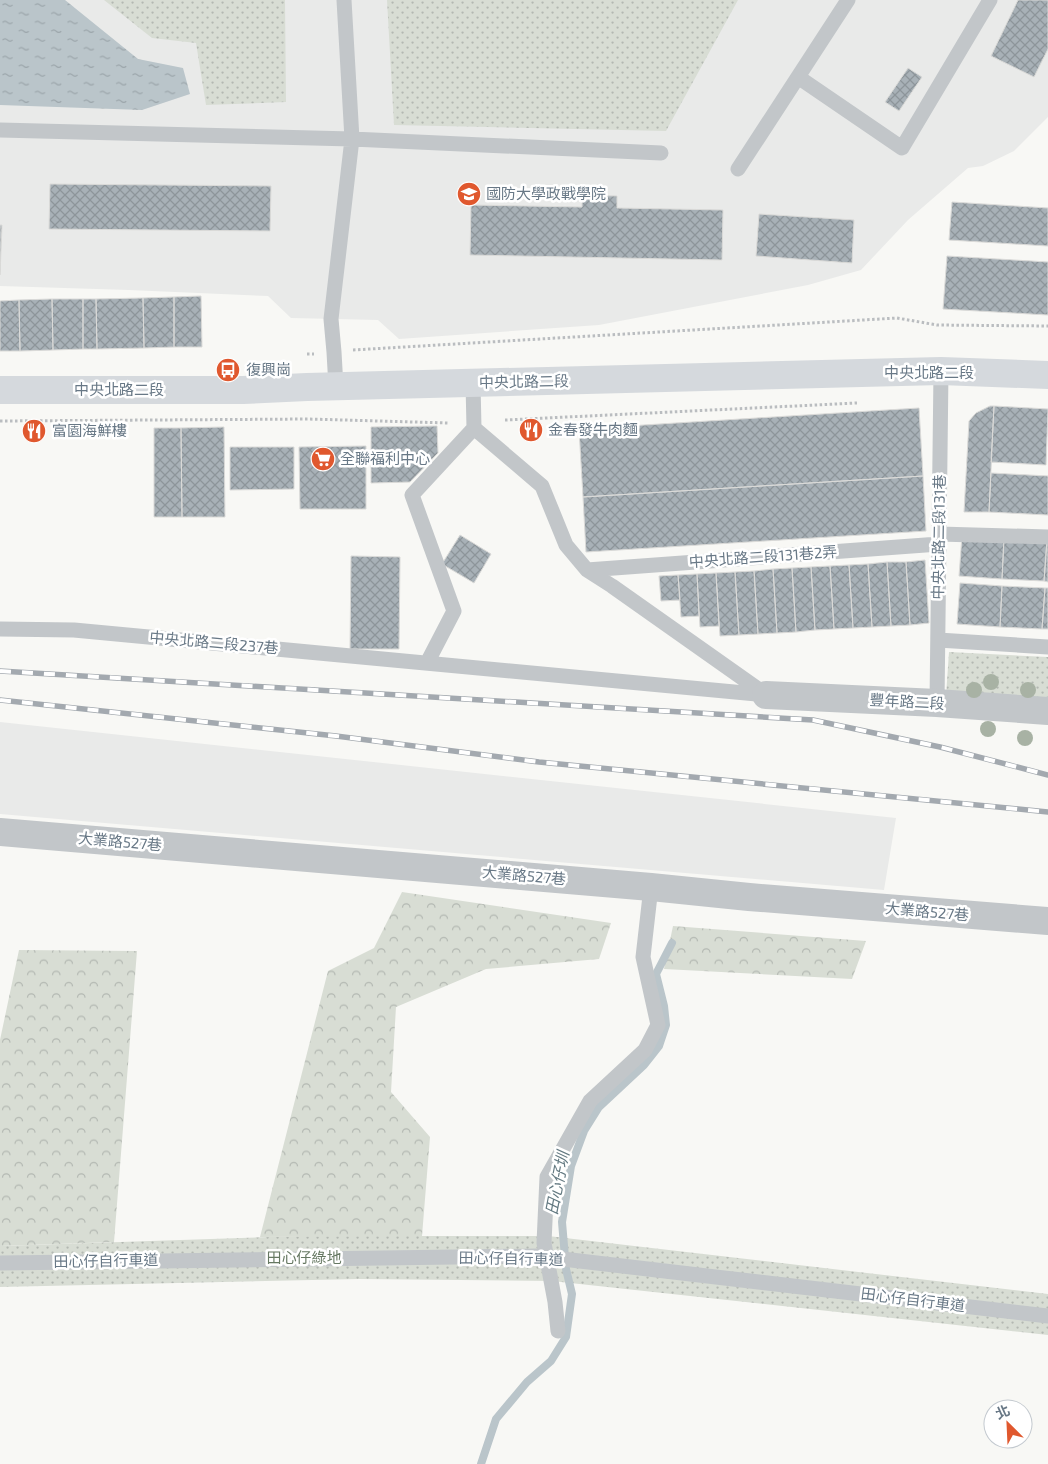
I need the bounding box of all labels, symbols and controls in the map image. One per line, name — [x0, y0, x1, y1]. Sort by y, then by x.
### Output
school or university icon: 國防大學政戰學院 — [456, 181, 482, 207]
place label: 國防大學政戰學院 — [486, 184, 606, 202]
bus stop icon: 復興崗 — [215, 357, 241, 383]
place label: 復興崗 — [246, 360, 291, 378]
street label: 中央北路二段 — [884, 363, 974, 381]
street label: 中央北路二段 — [479, 371, 569, 391]
street label: 中央北路二段 — [74, 380, 164, 398]
restaurant icon: 金春發牛肉麵 — [518, 417, 544, 443]
restaurant icon: 富園海鮮樓 — [21, 418, 47, 444]
place label: 金春發牛肉麵 — [548, 420, 638, 438]
place label: 富園海鮮樓 — [52, 421, 127, 439]
supermarket icon: 全聯福利中心 — [310, 446, 336, 472]
place label: 全聯福利中心 — [340, 449, 430, 467]
street label: 中央北路二段131巷 — [928, 474, 948, 600]
street label: 中央北路二段131巷2弄 — [688, 542, 838, 570]
street label: 中央北路二段237巷 — [149, 627, 279, 657]
street label: 豐年路二段 — [869, 690, 945, 712]
street label: 大業路527巷 — [77, 828, 163, 854]
street label: 大業路527巷 — [481, 862, 567, 888]
street label: 大業路527巷 — [884, 898, 970, 924]
water label: 田心仔圳 — [541, 1148, 572, 1216]
park label: 田心仔綠地 — [266, 1248, 342, 1266]
street label: 田心仔自行車道 — [458, 1248, 564, 1268]
street label: 田心仔自行車道 — [53, 1250, 159, 1270]
street label: 田心仔自行車道 — [860, 1284, 966, 1314]
north arrow — [983, 1399, 1033, 1449]
text: 北 — [993, 1401, 1012, 1422]

